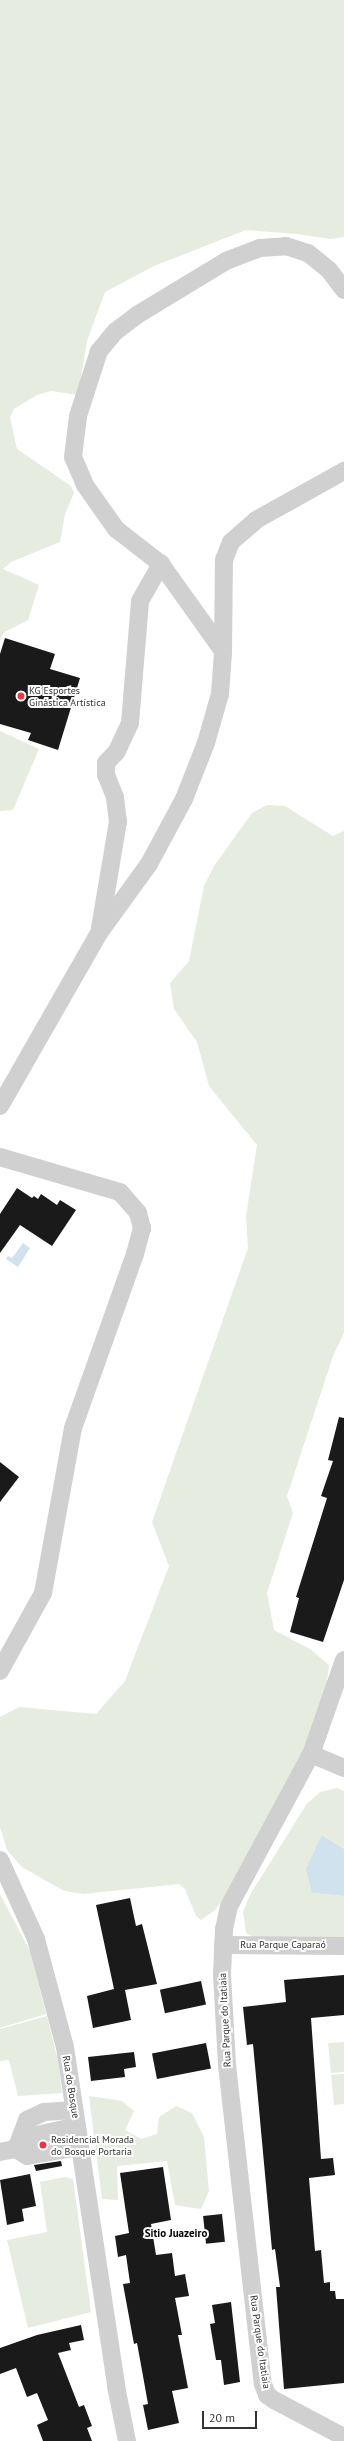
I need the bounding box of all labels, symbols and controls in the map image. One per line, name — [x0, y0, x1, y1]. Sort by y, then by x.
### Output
place label: KG Esportes Ginástica Artística — [29, 684, 106, 708]
marker: KG Esportes Ginástica Artística — [16, 691, 26, 701]
street label: Rua Parque Caparaó — [240, 1939, 326, 1951]
street label: Rua Parque do Itatiaia — [217, 1973, 233, 2067]
street label: Rua do Bosque — [60, 2055, 82, 2119]
place label: Residencial Morada do Bosque Portaria — [51, 2133, 134, 2156]
marker: Residencial Morada do Bosque Portaria — [38, 2140, 48, 2150]
district label: Sitio Juazeiro — [145, 2226, 207, 2240]
street label: Rua Parque do Itatiaia — [247, 2294, 273, 2390]
scale bar — [204, 2403, 259, 2429]
text: 20 m — [209, 2410, 235, 2425]

